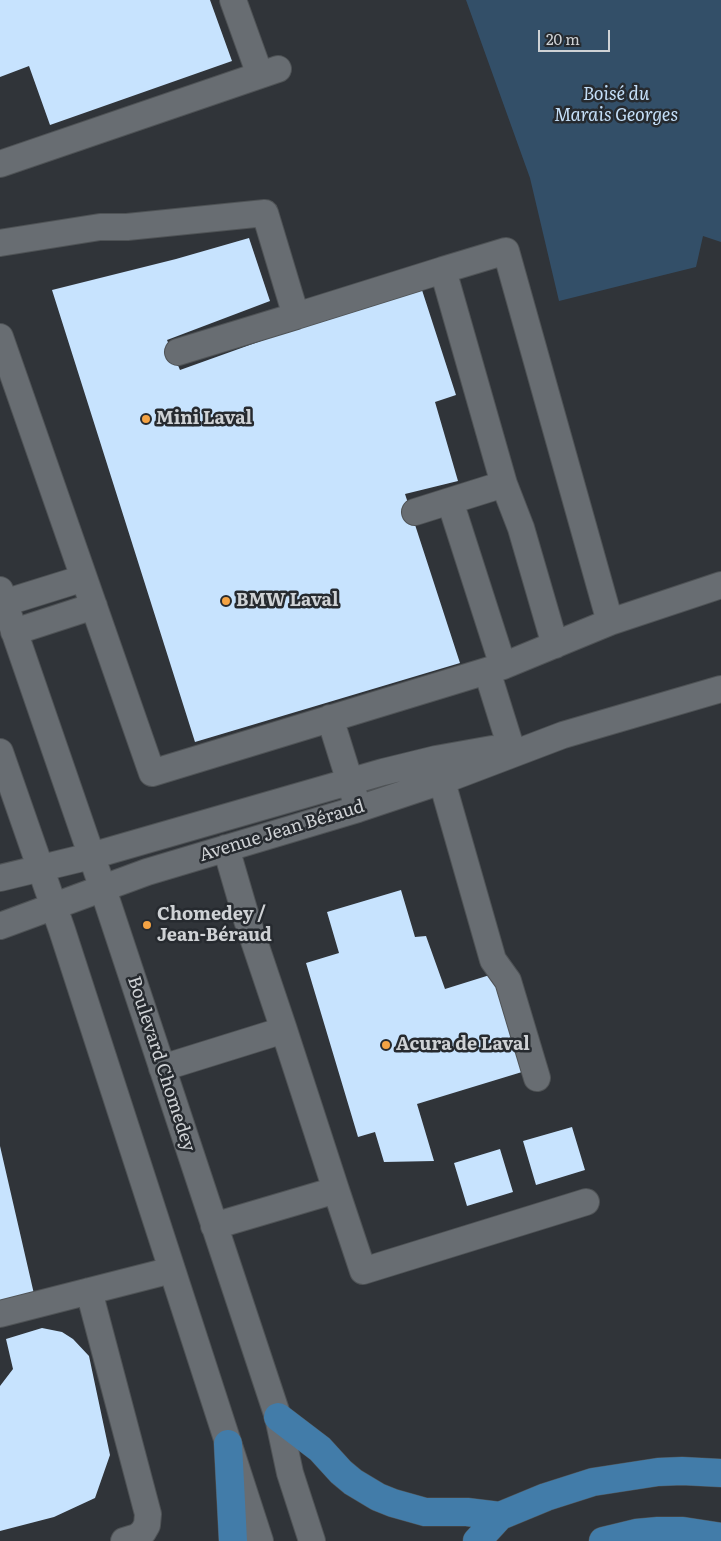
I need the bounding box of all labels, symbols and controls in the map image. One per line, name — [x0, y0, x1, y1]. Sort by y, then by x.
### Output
scale bar — [541, 20, 614, 52]
text: 20 m — [546, 27, 580, 50]
park label: Boisé du Marais Georges — [554, 84, 678, 126]
place label: Mini Laval — [156, 408, 252, 430]
marker: Mini Laval — [140, 413, 152, 425]
place label: BMW Laval — [236, 590, 339, 612]
marker: BMW Laval — [220, 595, 232, 607]
street label: Avenue Jean Béraud — [197, 796, 367, 866]
place label: Chomedey / Jean-Béraud — [157, 904, 272, 946]
marker: Chomedey / Jean-Béraud — [141, 919, 153, 931]
street label: Boulevard Chomedey — [122, 974, 200, 1154]
place label: Acura de Laval — [396, 1034, 530, 1056]
marker: Acura de Laval — [380, 1039, 392, 1051]

